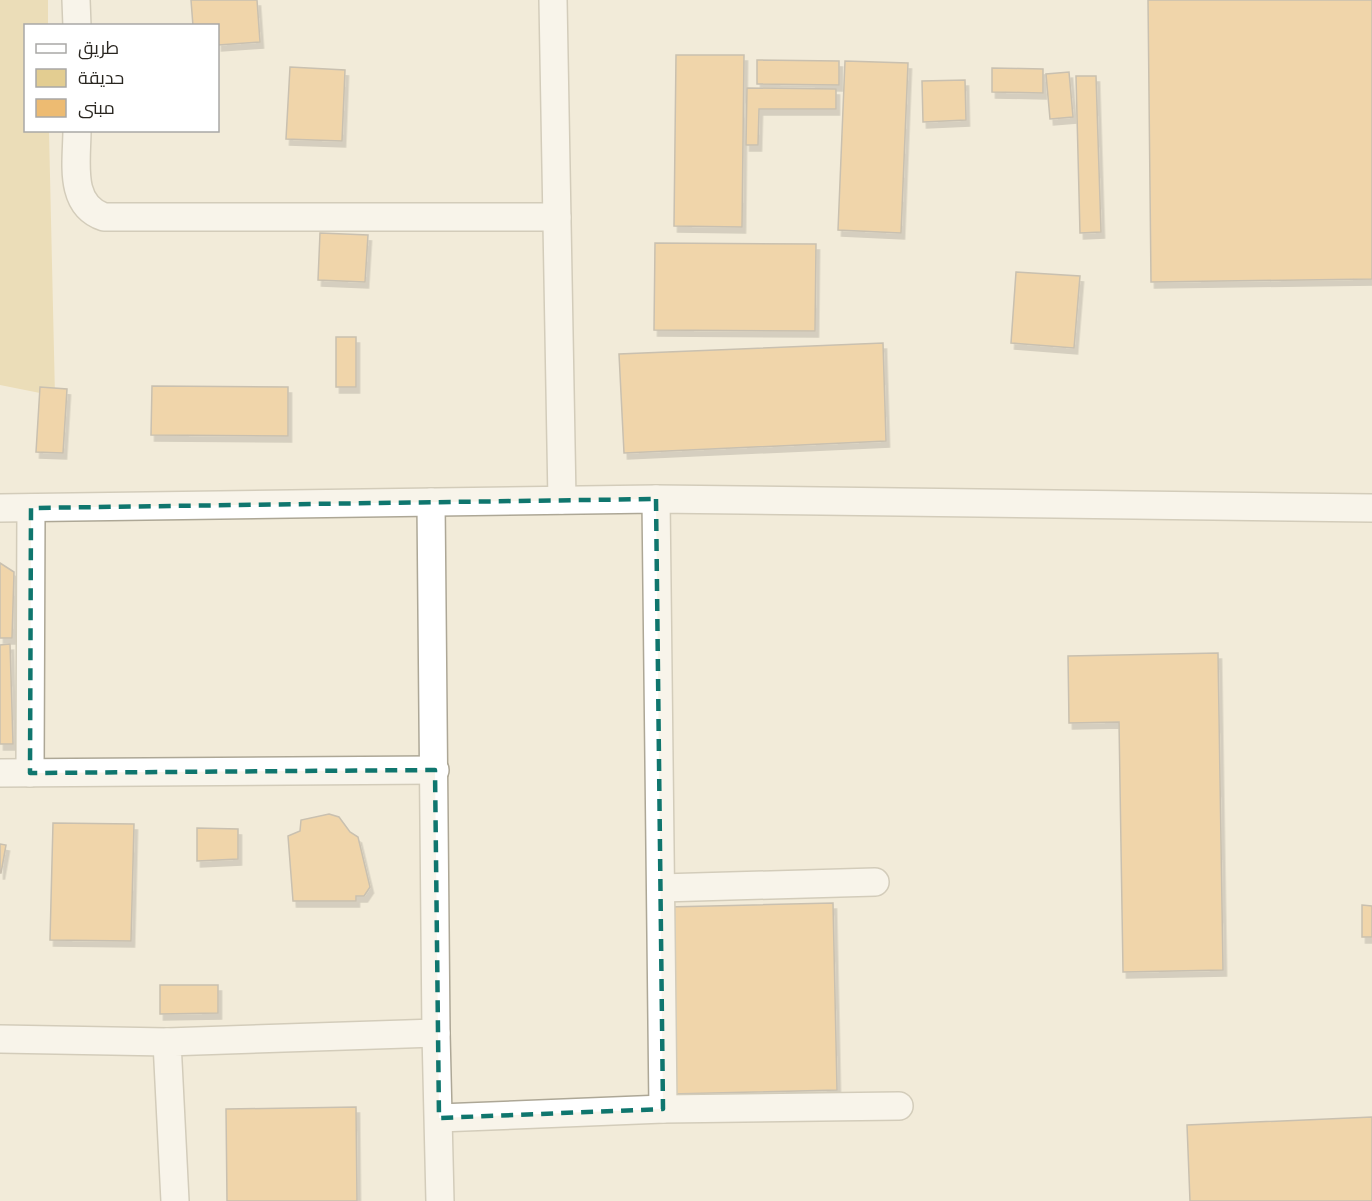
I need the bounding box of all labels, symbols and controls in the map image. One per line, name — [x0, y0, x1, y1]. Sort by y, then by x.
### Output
legend — [24, 24, 219, 132]
text: طريق — [78, 37, 119, 60]
text: حديقة — [78, 67, 124, 89]
text: مبنى — [78, 97, 115, 119]

